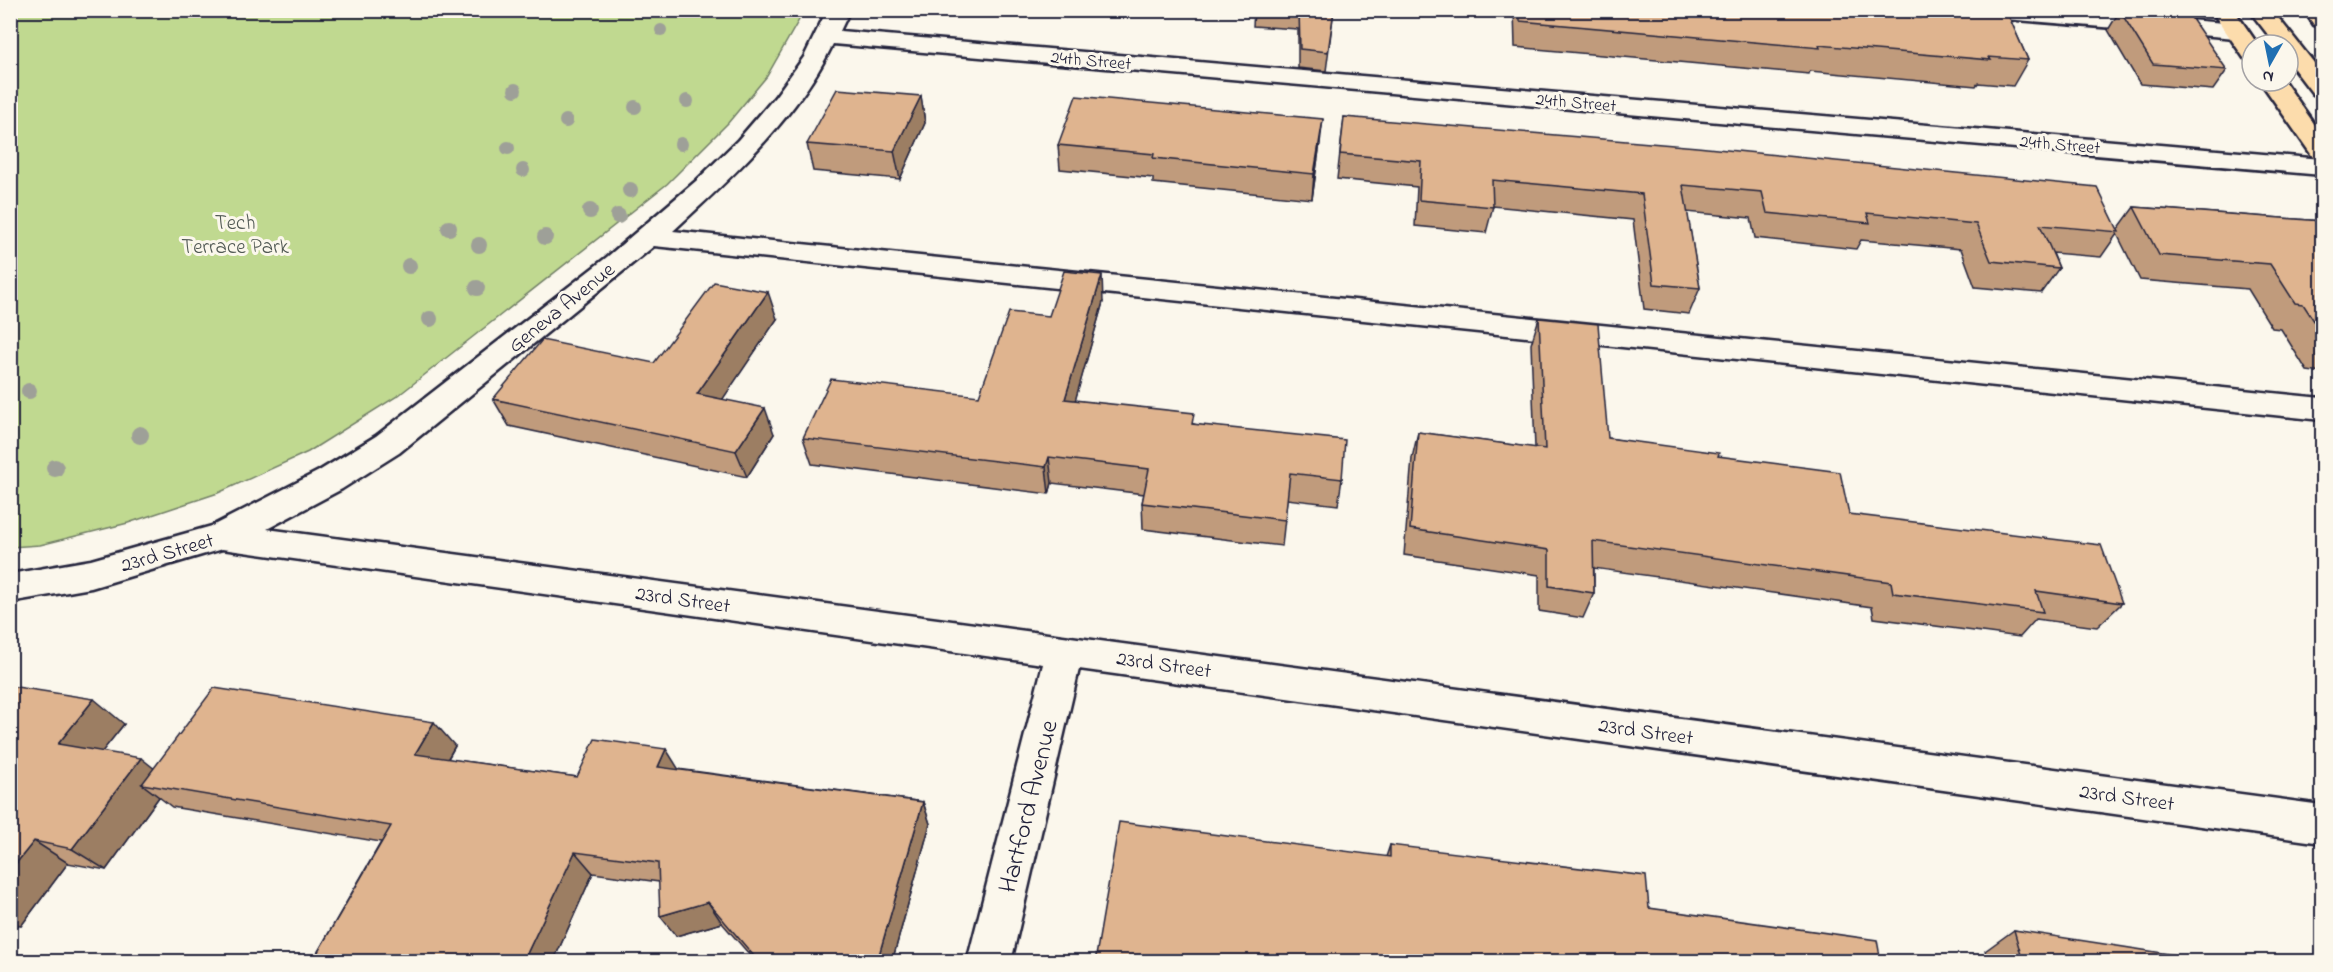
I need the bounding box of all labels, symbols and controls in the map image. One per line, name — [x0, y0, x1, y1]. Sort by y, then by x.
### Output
north arrow — [2240, 33, 2300, 93]
street label: 24th Street — [1049, 46, 1132, 78]
text: N — [2261, 63, 2275, 89]
street label: 24th Street — [1534, 88, 1617, 120]
street label: 24th Street — [2018, 130, 2101, 162]
park label: Tech Terrace Park — [181, 209, 290, 263]
street label: Geneva Avenue — [502, 256, 623, 361]
street label: 23rd Street — [117, 526, 218, 582]
street label: 23rd Street — [633, 579, 732, 622]
street label: 23rd Street — [1114, 644, 1213, 687]
street label: 23rd Street — [1596, 711, 1695, 754]
street label: Hartford Avenue — [990, 716, 1070, 897]
street label: 23rd Street — [2077, 777, 2176, 820]

